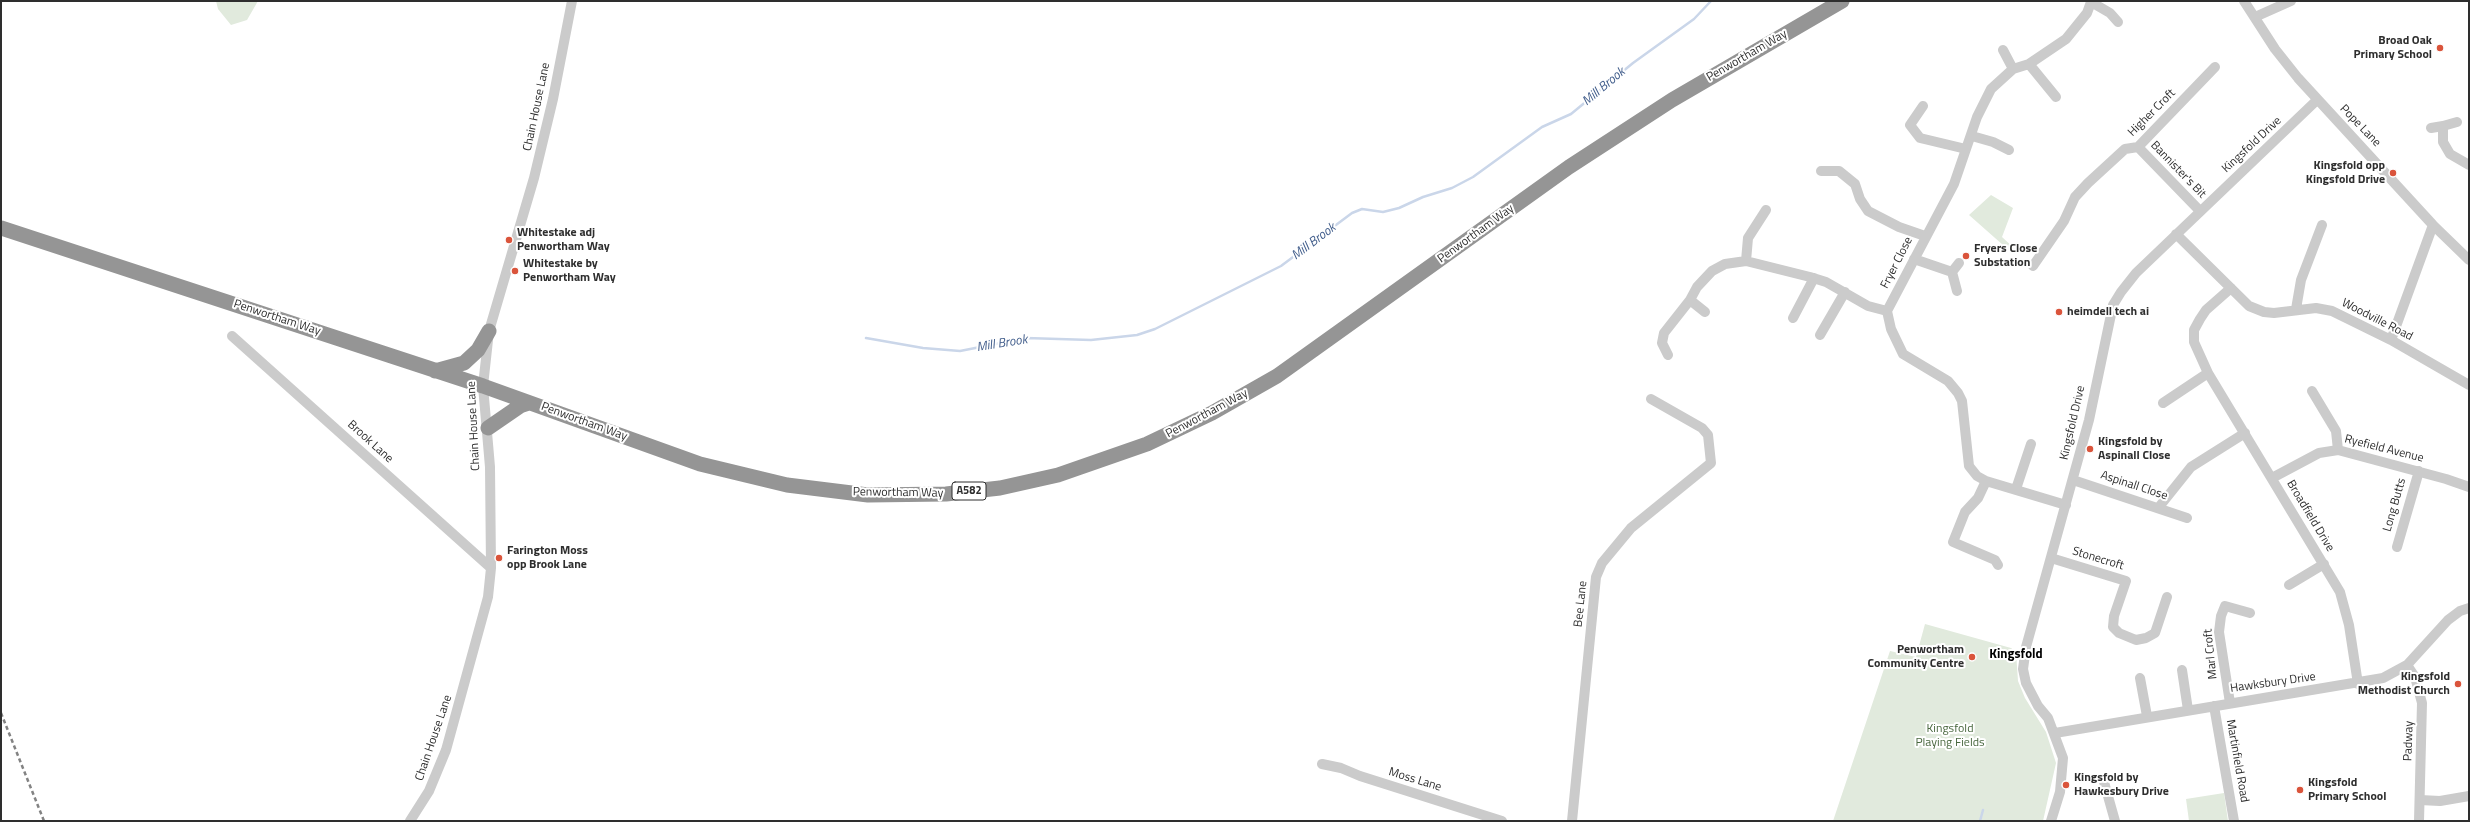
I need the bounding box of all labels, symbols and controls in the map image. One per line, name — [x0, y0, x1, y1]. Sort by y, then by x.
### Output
street label: Penwortham Way — [1704, 27, 1790, 85]
place label: Broad Oak Primary School — [2354, 34, 2432, 62]
marker: Broad Oak Primary School — [2435, 43, 2445, 53]
street label: Chain House Lane — [521, 61, 553, 153]
water label: Mill Brook — [1579, 65, 1629, 109]
street label: Higher Croft — [2125, 86, 2179, 140]
street label: Pope Lane — [2337, 102, 2383, 150]
street label: Kingsfold Drive — [2219, 114, 2285, 176]
street label: Bannister's Bit — [2147, 138, 2209, 202]
place label: Kingsfold opp Kingsfold Drive — [2306, 159, 2385, 187]
marker: Kingsfold opp Kingsfold Drive — [2388, 168, 2398, 178]
street label: Penwortham Way — [1435, 202, 1517, 266]
water label: Mill Brook — [1289, 220, 1339, 264]
place label: Whitestake adj Penwortham Way — [517, 226, 610, 254]
marker: Whitestake adj Penwortham Way — [504, 235, 514, 245]
street label: Fryer Close — [1878, 235, 1916, 291]
place label: Fryers Close Substation — [1974, 242, 2037, 270]
marker: Fryers Close Substation — [1961, 251, 1971, 261]
place label: Whitestake by Penwortham Way — [523, 257, 616, 285]
marker: Whitestake by Penwortham Way — [510, 266, 520, 276]
street label: Woodville Road — [2339, 296, 2415, 344]
street label: Penwortham Way — [232, 297, 322, 339]
place label: heimdell tech ai — [2067, 305, 2149, 319]
marker: heimdell tech ai — [2054, 307, 2064, 317]
water label: Mill Brook — [975, 332, 1029, 356]
street label: Chain House Lane — [464, 381, 484, 471]
street label: Kingsfold Drive — [2057, 384, 2089, 462]
street label: Penwortham Way — [1164, 386, 1250, 442]
street label: Penwortham Way — [539, 400, 629, 444]
street label: Brook Lane — [344, 418, 396, 466]
street label: Ryefield Avenue — [2343, 432, 2425, 466]
place label: Kingsfold by Aspinall Close — [2098, 435, 2170, 463]
marker: Kingsfold by Aspinall Close — [2085, 444, 2095, 454]
street label: Aspinall Close — [2099, 468, 2169, 504]
street label: Long Butts — [2380, 477, 2410, 533]
street label: Broadfield Drive — [2283, 478, 2337, 554]
road number: A582 — [952, 482, 986, 500]
street label: Penwortham Way — [853, 485, 943, 501]
place label: Farington Moss opp Brook Lane — [507, 544, 588, 572]
street label: Stonecroft — [2070, 544, 2126, 574]
marker: Farington Moss opp Brook Lane — [494, 553, 504, 563]
street label: Bee Lane — [1571, 580, 1591, 628]
street label: Marl Croft — [2201, 628, 2221, 680]
place label: Penwortham Community Centre — [1868, 643, 1964, 671]
district label: Kingsfold — [1989, 647, 2043, 663]
marker: Penwortham Community Centre — [1967, 652, 1977, 662]
street label: Hawksbury Drive — [2229, 670, 2317, 696]
place label: Kingsfold Methodist Church — [2358, 670, 2450, 698]
marker: Kingsfold Methodist Church — [2453, 679, 2463, 689]
street label: Chain House Lane — [413, 693, 455, 783]
street label: Martinfield Road — [2223, 718, 2251, 804]
street label: Padway — [2401, 721, 2417, 761]
park label: Kingsfold Playing Fields — [1915, 722, 1985, 750]
street label: Moss Lane — [1387, 765, 1443, 795]
place label: Kingsfold by Hawkesbury Drive — [2074, 771, 2169, 799]
place label: Kingsfold Primary School — [2308, 776, 2386, 804]
marker: Kingsfold by Hawkesbury Drive — [2061, 780, 2071, 790]
marker: Kingsfold Primary School — [2295, 785, 2305, 795]

